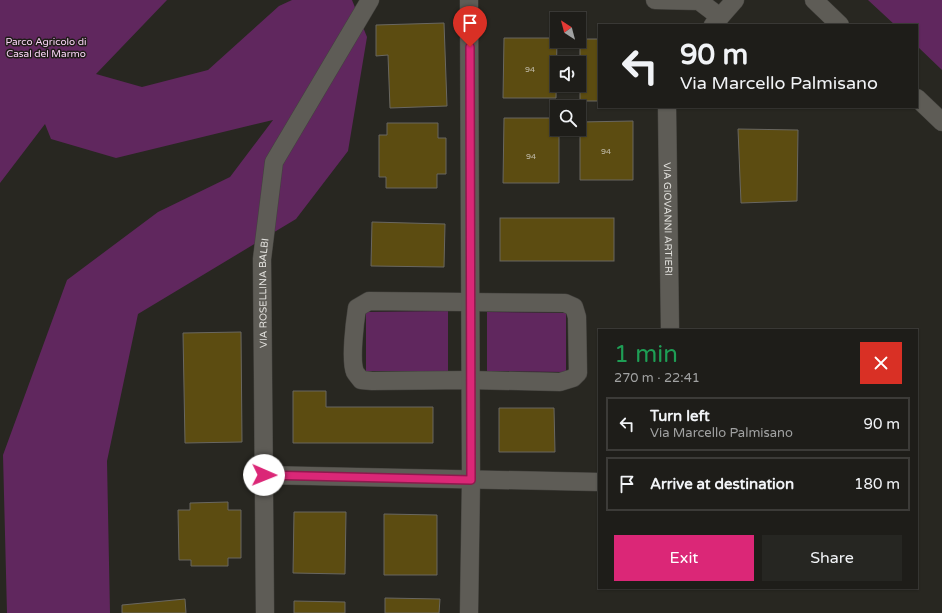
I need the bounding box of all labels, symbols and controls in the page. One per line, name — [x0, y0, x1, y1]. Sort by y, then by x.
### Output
pin — [453, 6, 487, 47]
icon: arrive — [459, 12, 481, 34]
north arrow — [550, 12, 586, 48]
map controls — [550, 12, 586, 136]
park label: Parco Agricolo di Casal del Marmo — [5, 36, 87, 60]
text: 90 m — [680, 38, 748, 72]
icon: left — [614, 40, 666, 92]
button: sound — [550, 56, 586, 92]
house number: 94 — [525, 65, 535, 74]
text: Via Marcello Palmisano — [680, 72, 878, 94]
button: search — [550, 100, 586, 136]
house number: 94 — [601, 147, 611, 156]
house number: 94 — [526, 152, 536, 161]
street label: VIA GIOVANNI ARTIERI — [661, 162, 674, 276]
street label: VIA ROSELLINA BALBI — [257, 237, 272, 348]
text: 1 min — [614, 340, 678, 369]
button: close — [860, 342, 902, 384]
text: 270 m · 22:41 — [614, 370, 700, 386]
text: Turn left — [650, 407, 710, 425]
icon: left — [616, 413, 638, 435]
text: 90 m — [863, 415, 900, 433]
text: Via Marcello Palmisano — [650, 425, 793, 441]
position arrow — [243, 454, 285, 496]
icon: arrive — [616, 473, 638, 495]
text: Arrive at destination — [650, 475, 794, 493]
text: 180 m — [854, 475, 900, 493]
button: Exit — [614, 535, 754, 581]
button: Share — [762, 535, 902, 581]

